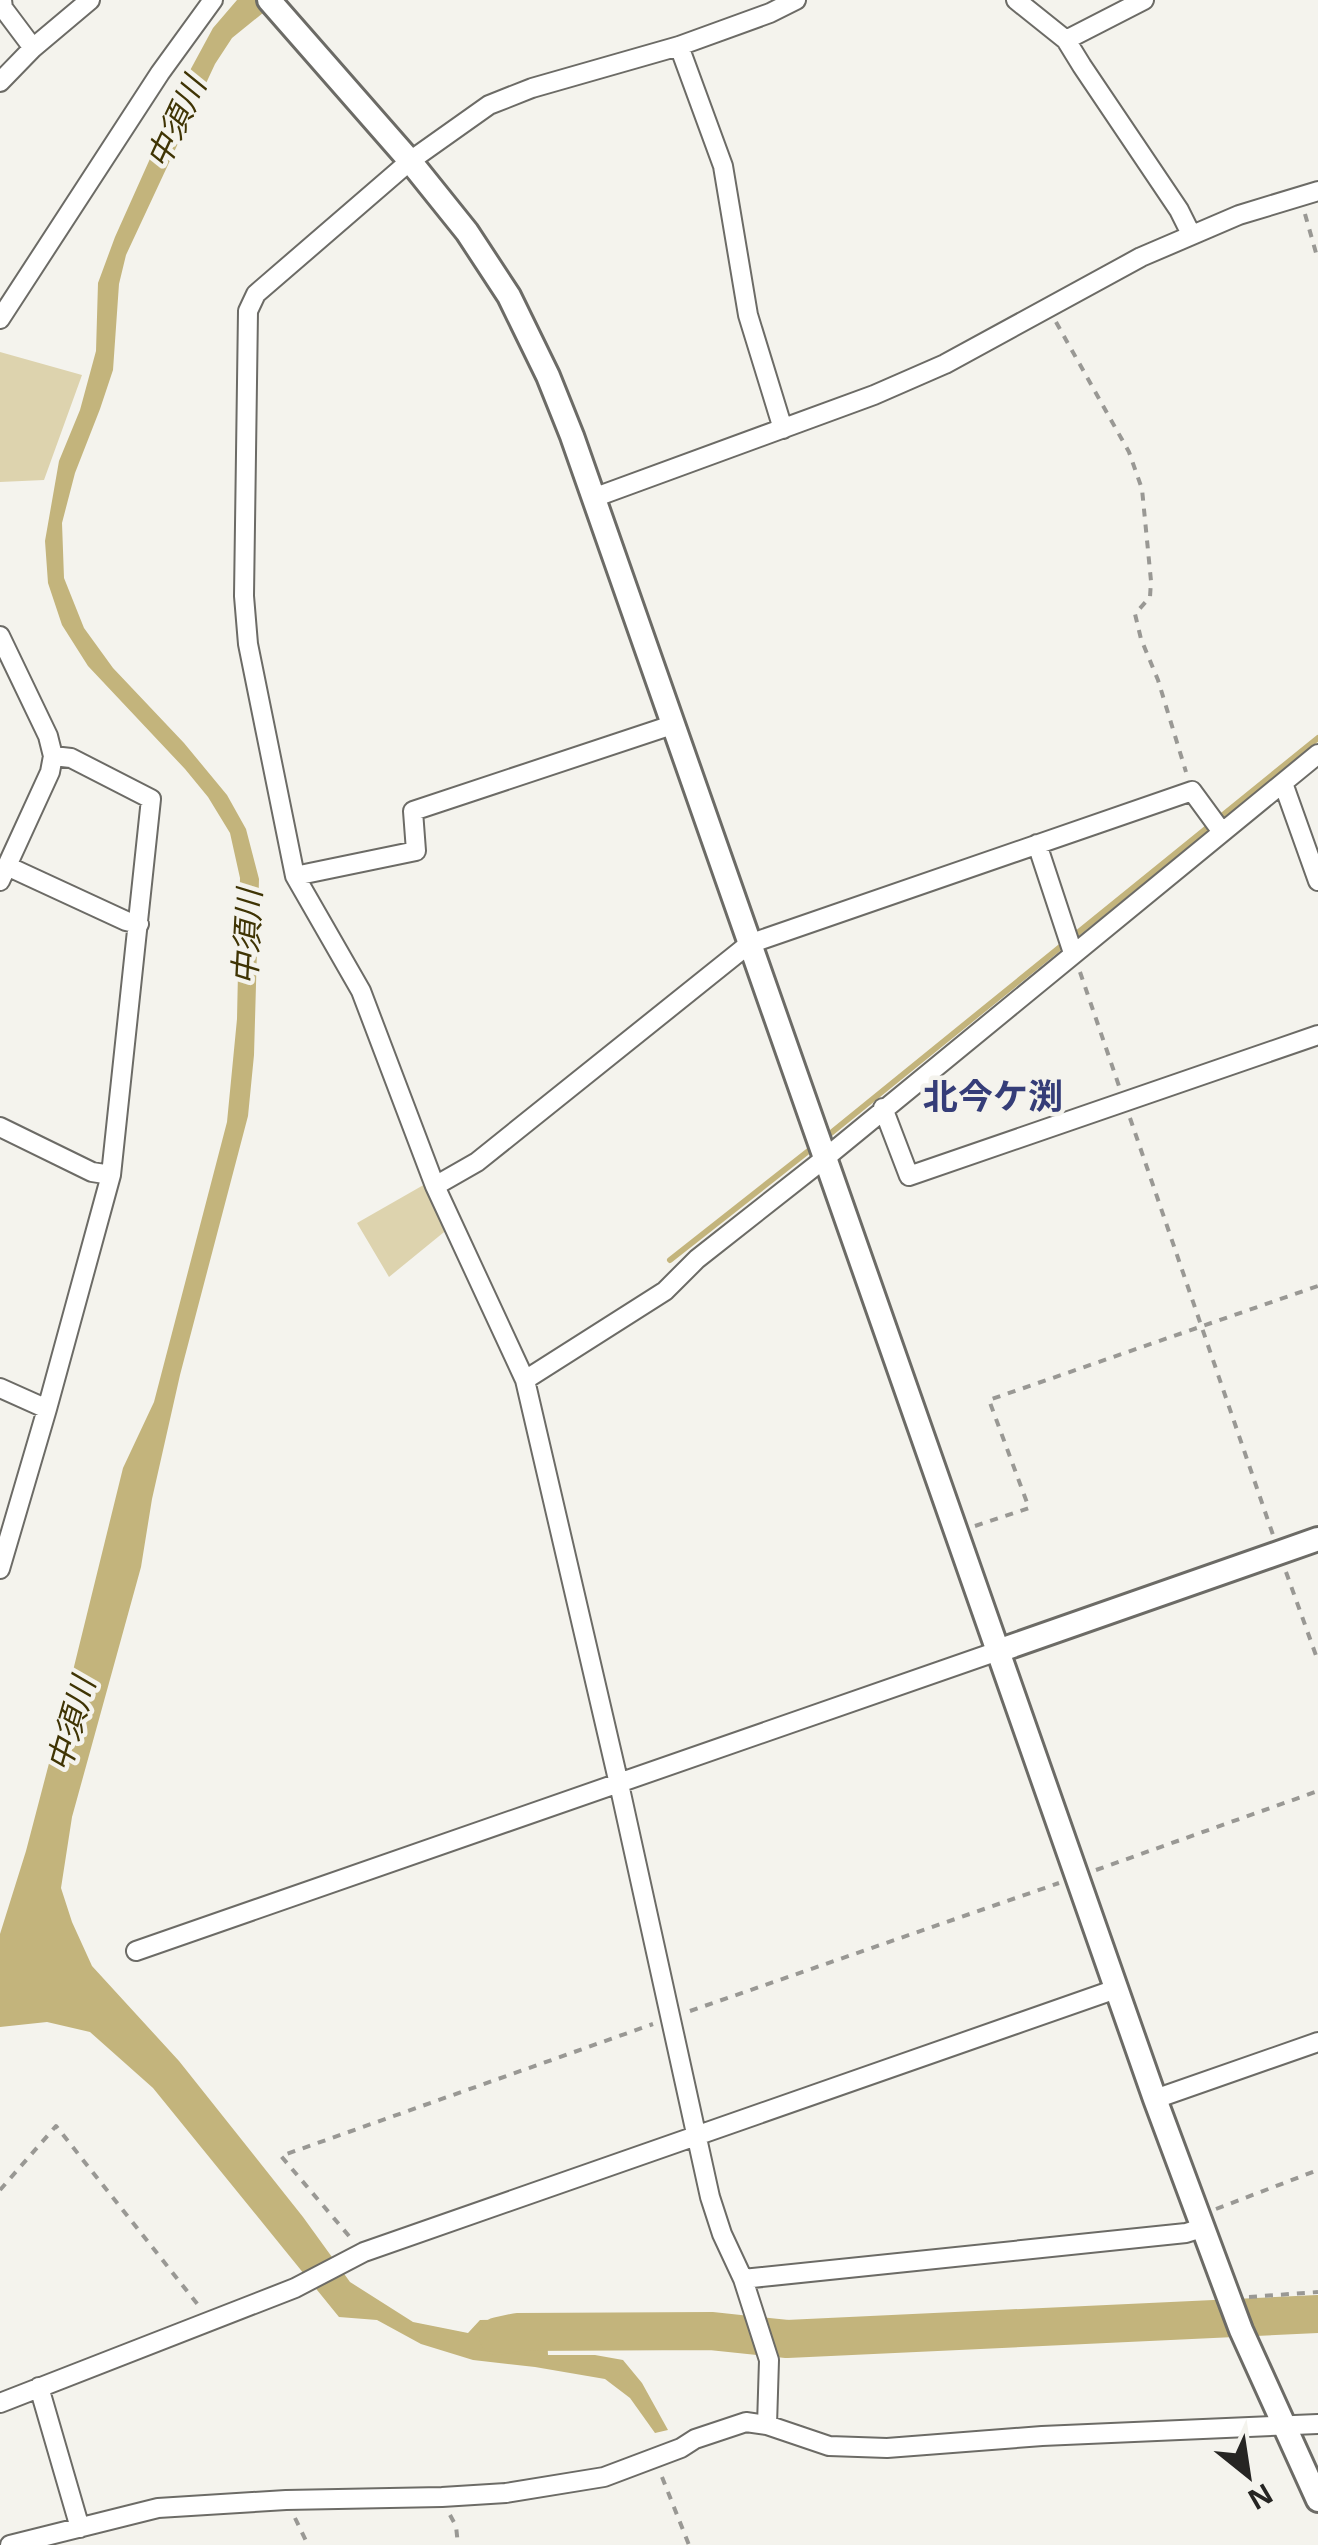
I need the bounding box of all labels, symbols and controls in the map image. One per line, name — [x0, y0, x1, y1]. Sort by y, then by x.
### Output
water label: 中須川 — [135, 67, 216, 175]
water label: 中須川 — [222, 885, 270, 986]
district label: 北今ケ渕 — [923, 1072, 1063, 1119]
water label: 中須川 — [36, 1669, 105, 1776]
north arrow — [1198, 2425, 1298, 2525]
text: N — [1242, 2475, 1280, 2520]

